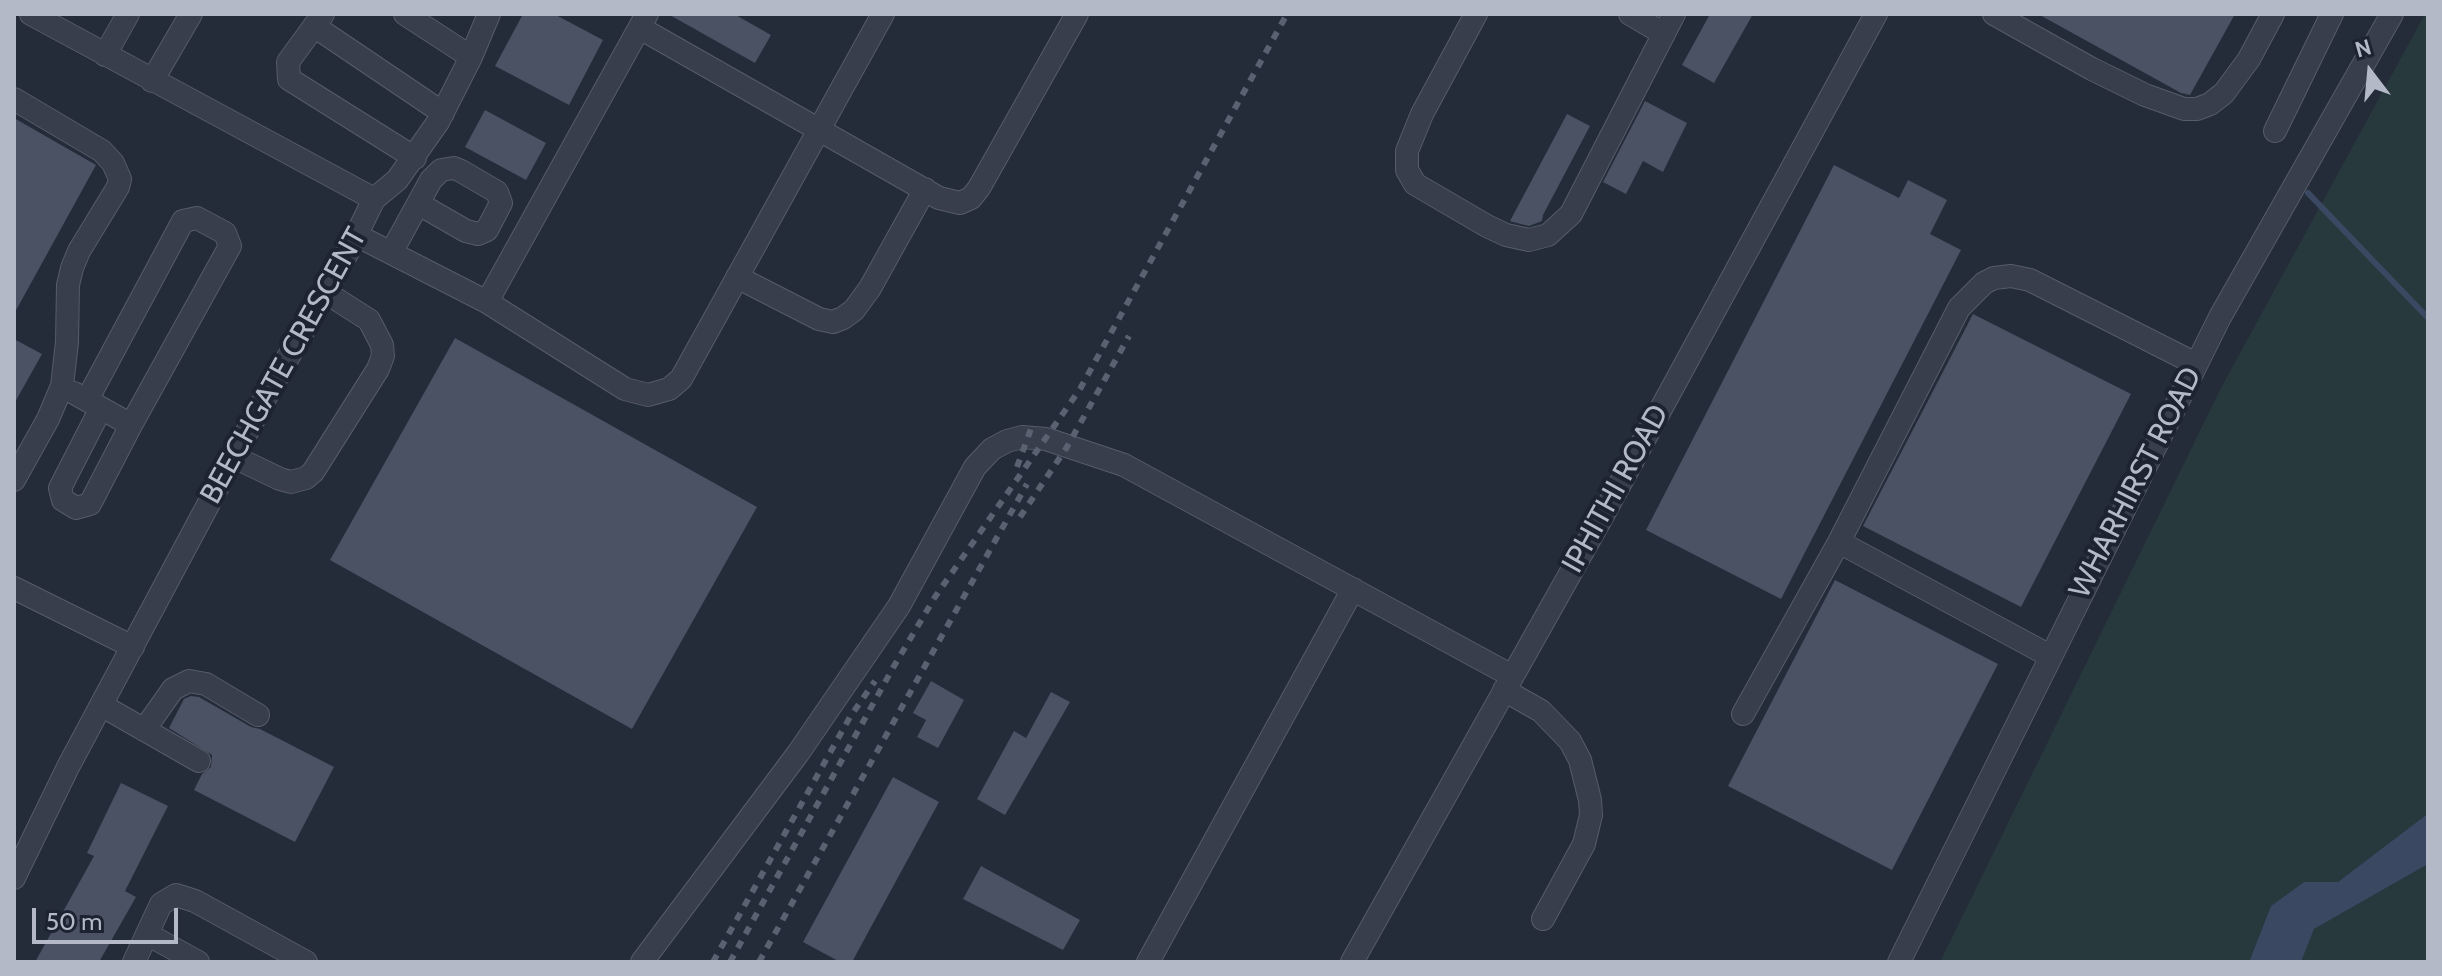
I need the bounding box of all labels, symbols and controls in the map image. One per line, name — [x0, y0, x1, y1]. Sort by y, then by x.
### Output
north arrow — [2330, 32, 2410, 112]
text: N — [2352, 33, 2374, 64]
street label: BEECHGATE CRESCENT — [193, 222, 375, 510]
street label: WHARHIRST ROAD — [2062, 361, 2210, 605]
street label: IPHITHI ROAD — [1555, 399, 1677, 579]
scale bar — [36, 892, 182, 942]
text: 50 m — [46, 907, 102, 936]

